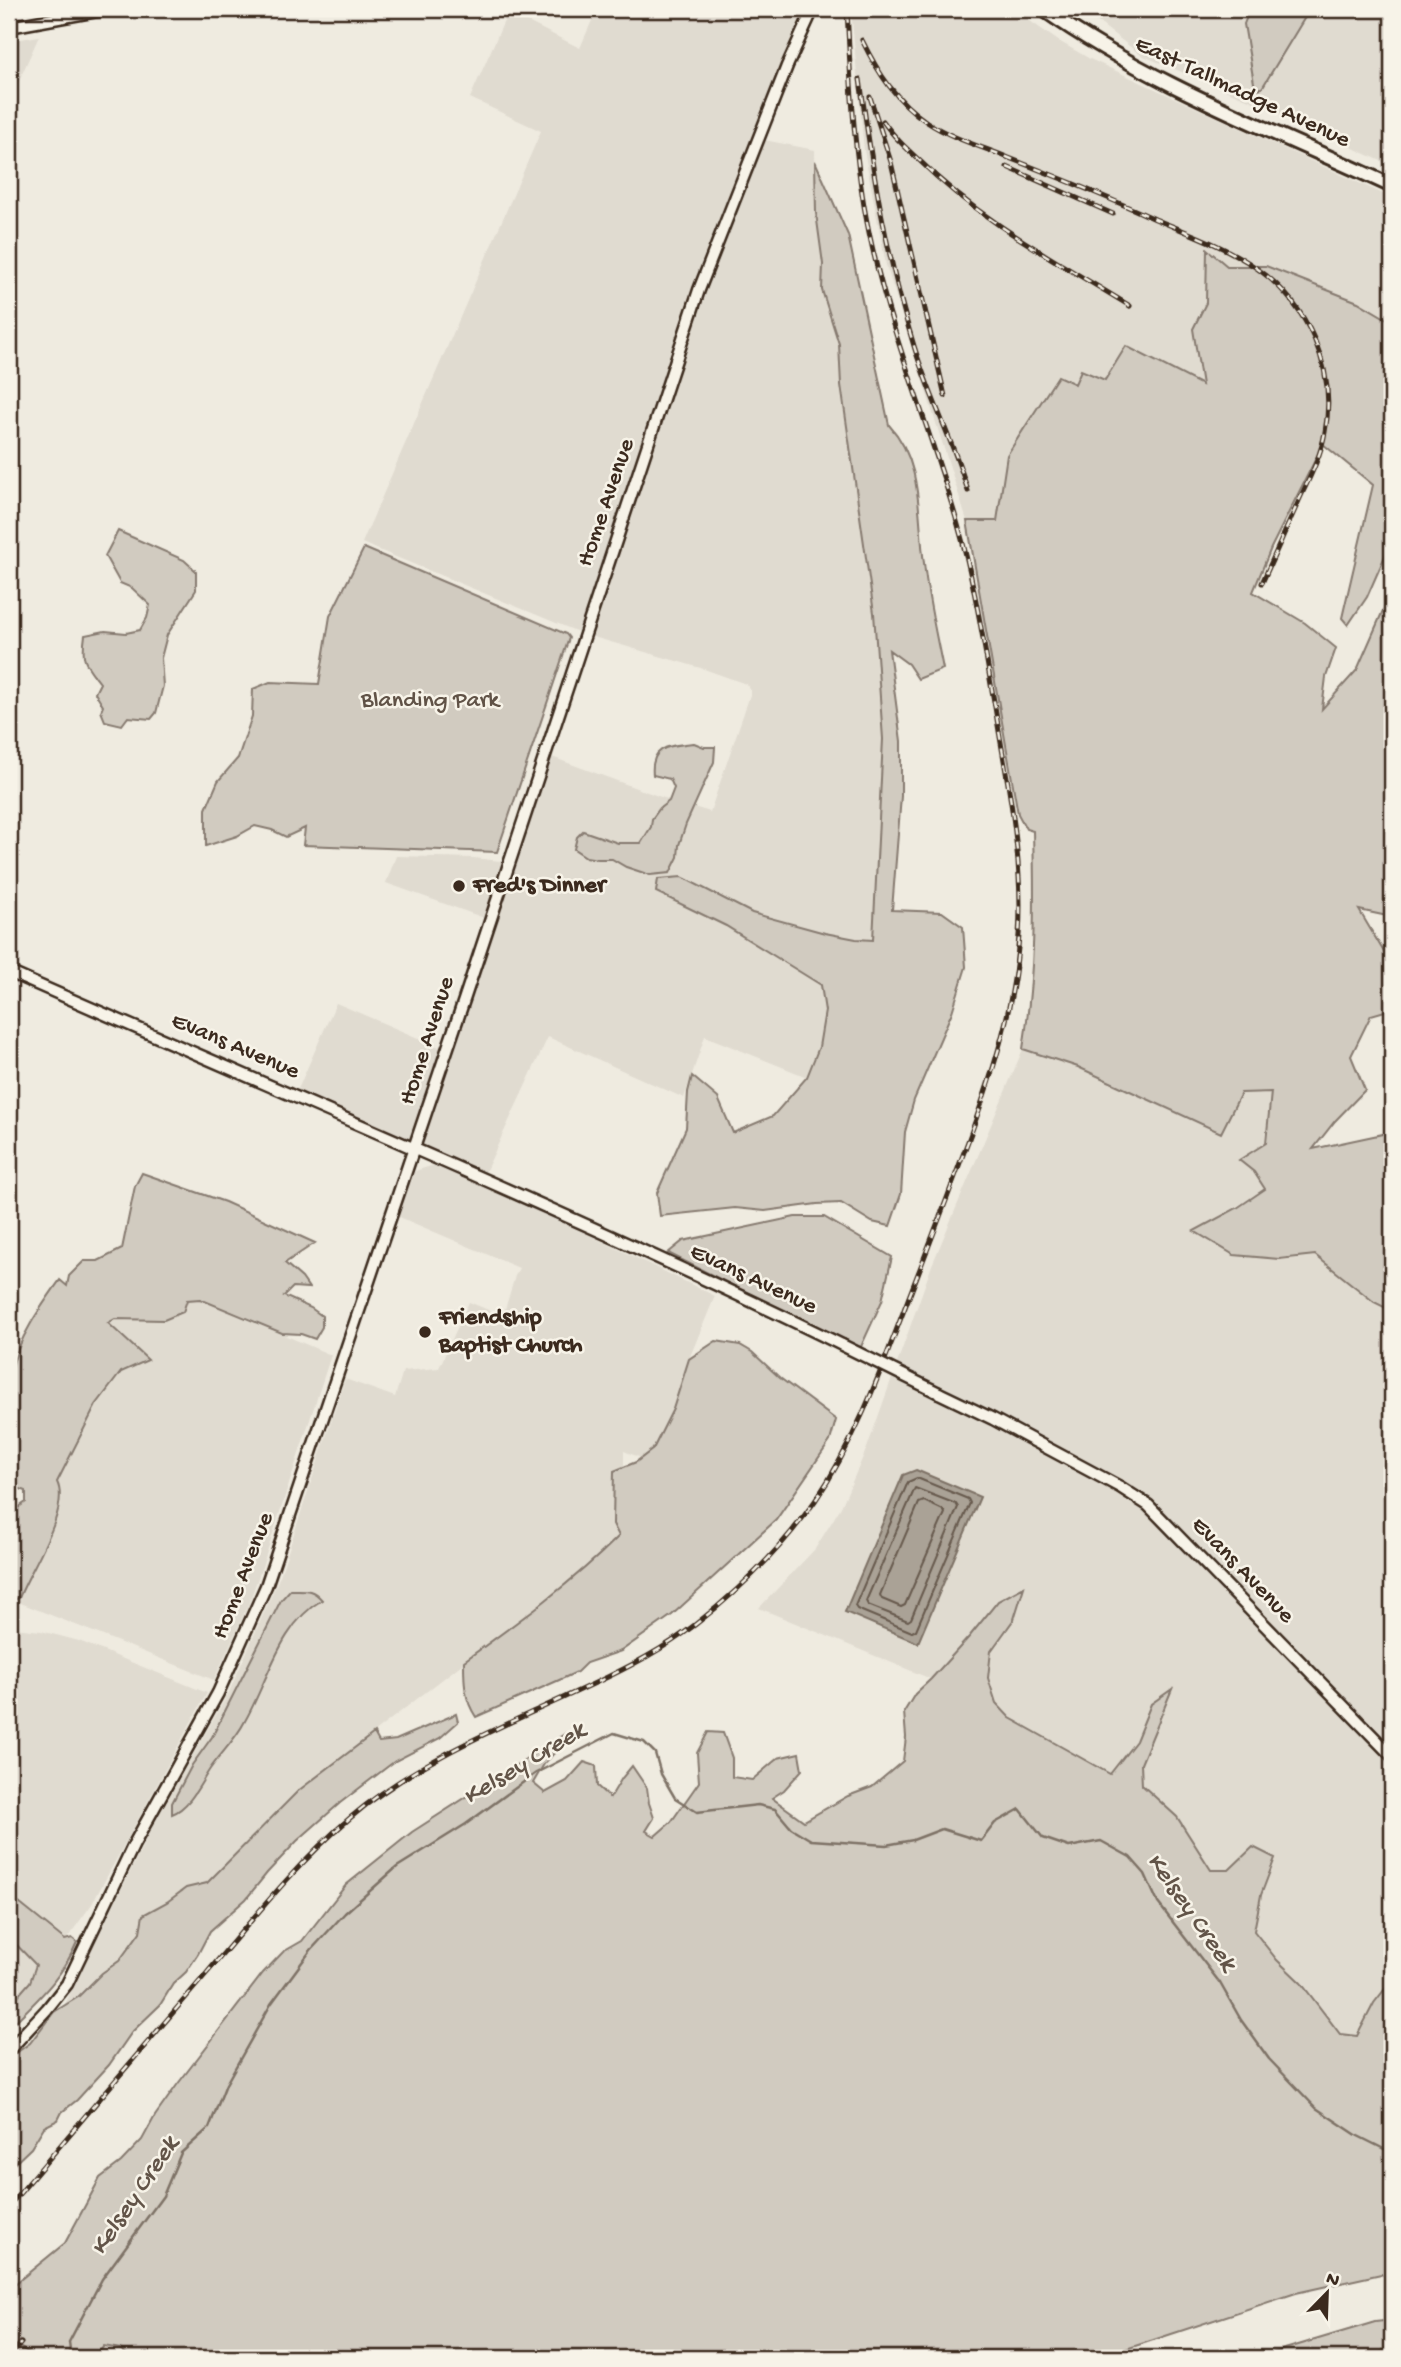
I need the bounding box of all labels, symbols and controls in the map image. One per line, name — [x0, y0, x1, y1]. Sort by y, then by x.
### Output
street label: East Tallmadge Avenue — [1130, 30, 1355, 156]
street label: Home Avenue — [572, 435, 643, 571]
park label: Blanding Park — [360, 687, 501, 716]
place label: Fred's Dinner — [472, 872, 608, 901]
marker: Fred's Dinner — [451, 878, 467, 894]
street label: Home Avenue — [394, 972, 463, 1109]
street label: Evans Avenue — [166, 1007, 304, 1087]
street label: Evans Avenue — [685, 1238, 822, 1322]
place label: Friendship Baptist Church — [438, 1304, 583, 1361]
marker: Friendship Baptist Church — [417, 1324, 433, 1340]
street label: Home Avenue — [207, 1508, 282, 1643]
street label: Evans Avenue — [1184, 1512, 1300, 1631]
water label: Kelsey Creek — [458, 1715, 594, 1814]
water label: Kelsey Creek — [1138, 1848, 1243, 1980]
water label: Kelsey Creek — [85, 2129, 189, 2263]
north arrow — [1292, 2258, 1362, 2328]
text: N — [1322, 2268, 1342, 2294]

